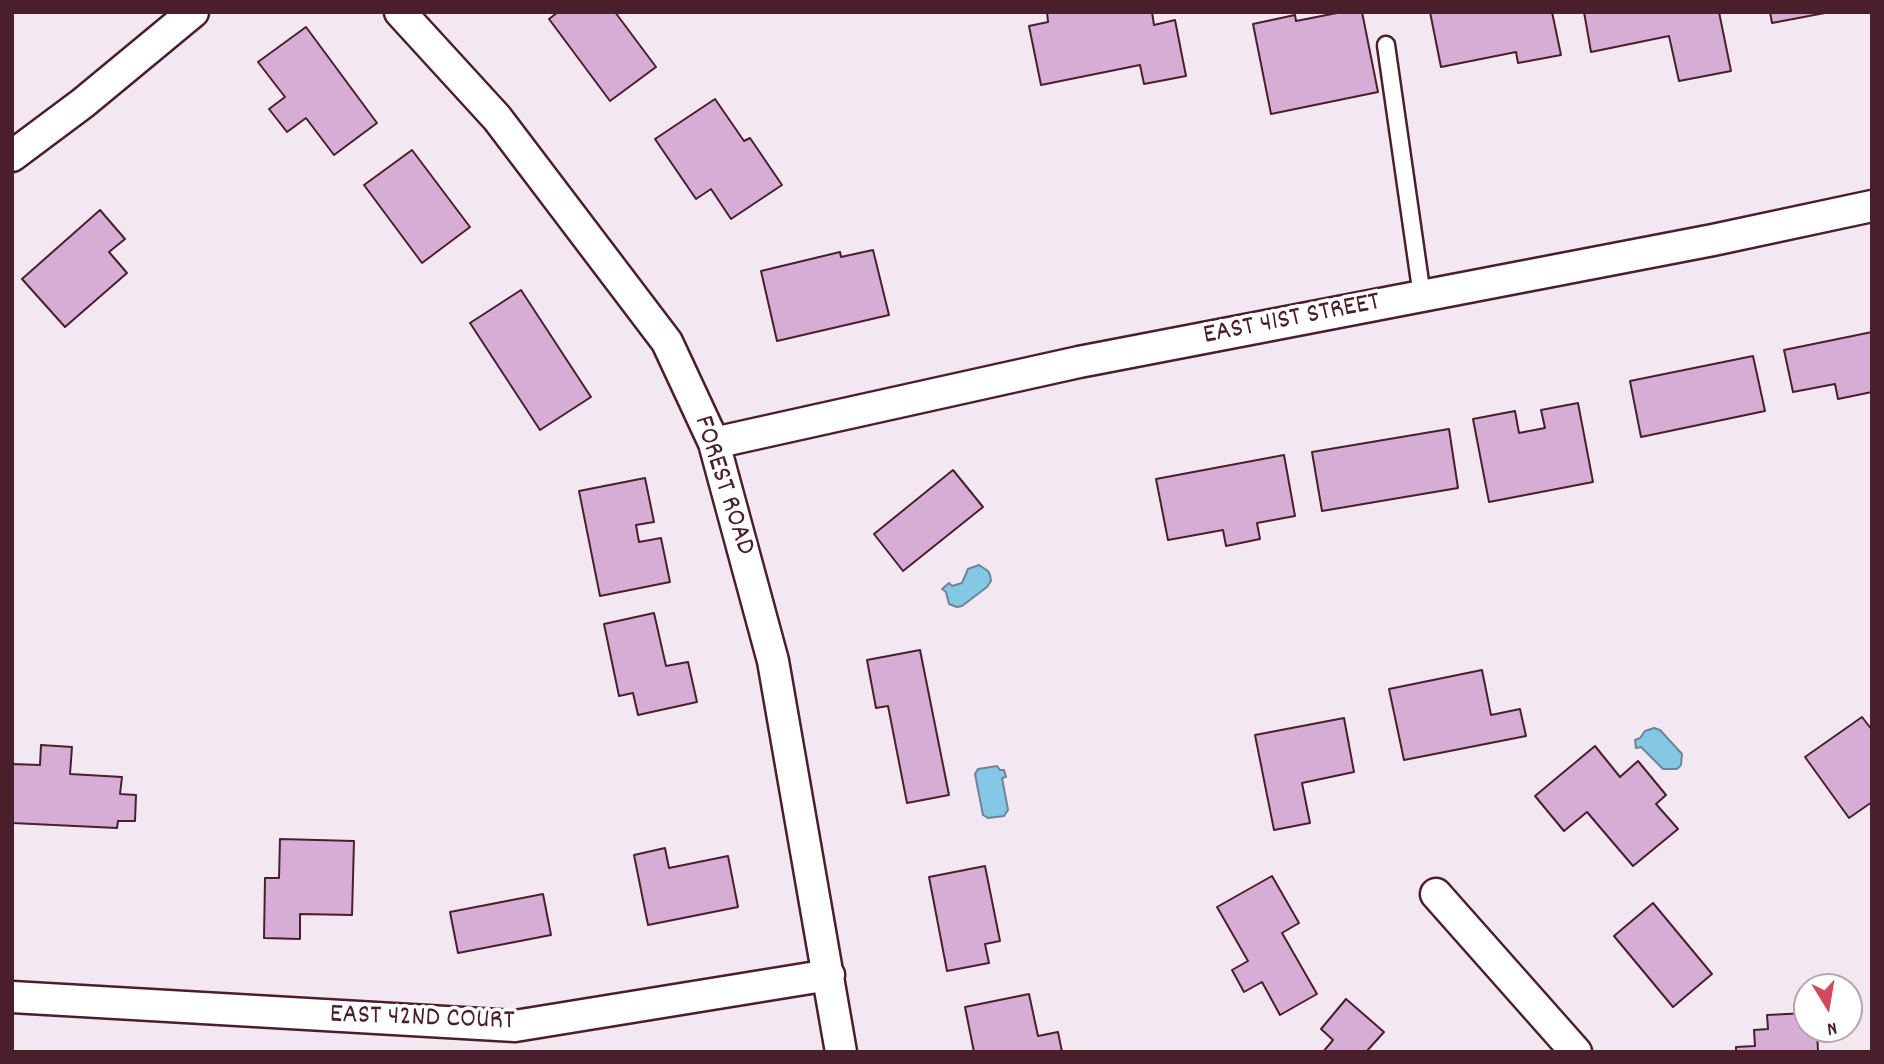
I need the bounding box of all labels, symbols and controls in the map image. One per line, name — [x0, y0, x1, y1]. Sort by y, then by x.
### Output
street label: EAST 41ST STREET — [1201, 287, 1383, 355]
street label: FOREST ROAD — [684, 412, 760, 560]
north arrow — [1793, 973, 1863, 1043]
street label: EAST 42ND COURT — [329, 1000, 515, 1040]
text: N — [1825, 1013, 1839, 1041]

